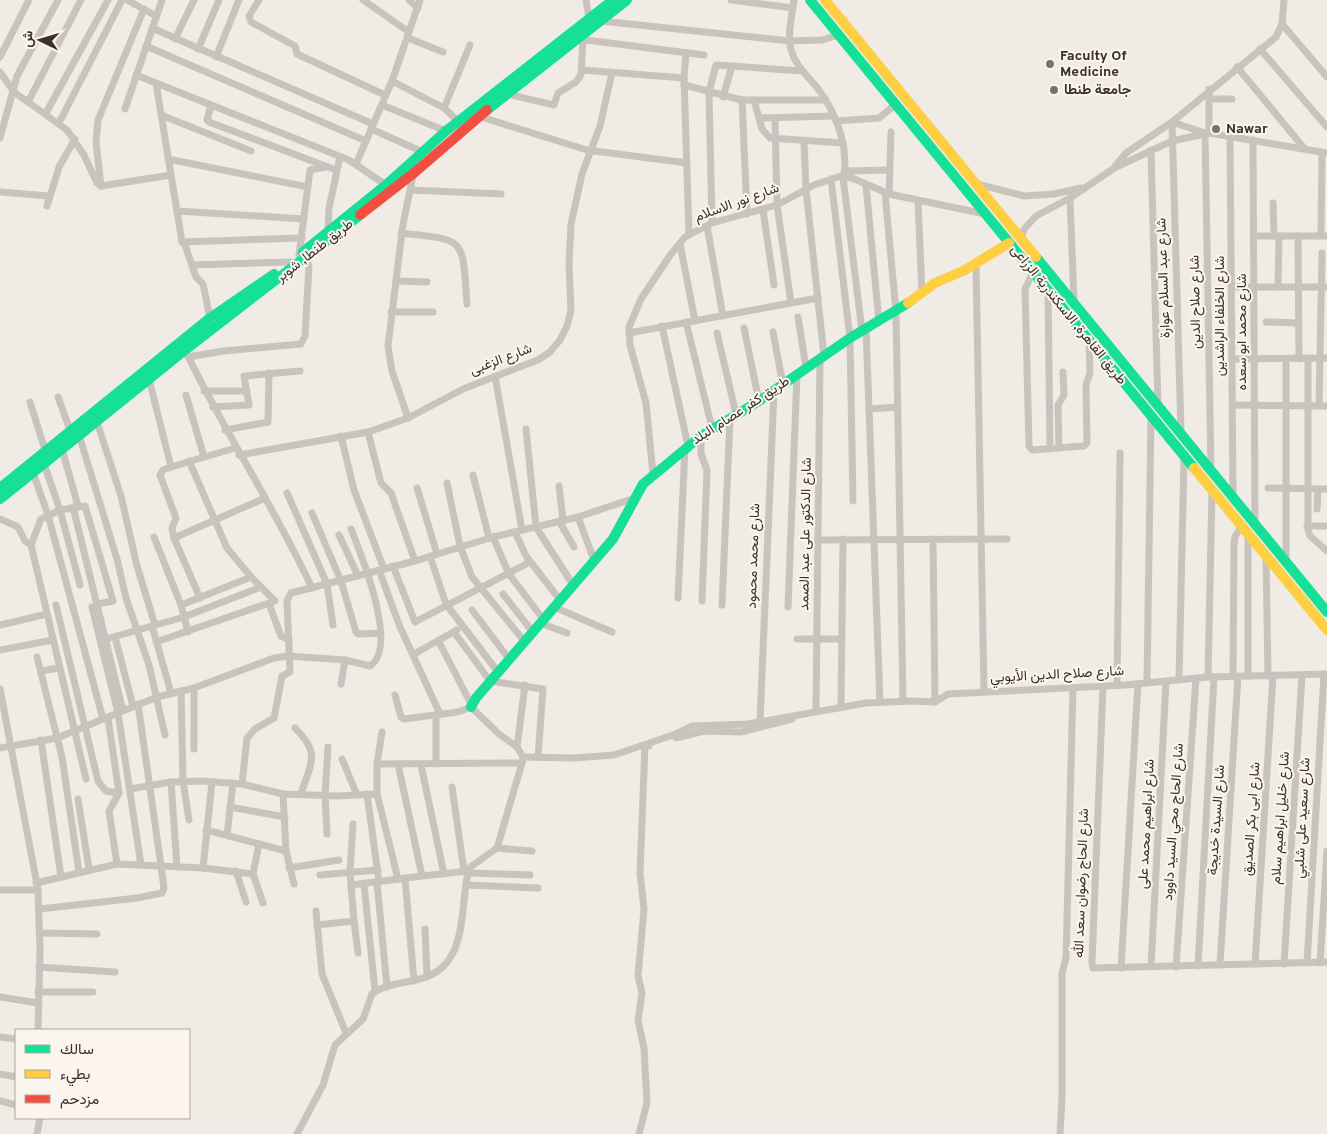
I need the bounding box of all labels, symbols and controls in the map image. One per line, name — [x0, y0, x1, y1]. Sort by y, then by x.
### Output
north arrow — [15, 15, 65, 65]
text: ش — [19, 30, 38, 48]
place label: Faculty Of Medicine — [1060, 48, 1126, 81]
marker: Faculty Of Medicine — [1044, 58, 1056, 70]
place label: جامعة طنطا — [1064, 82, 1132, 99]
marker: جامعة طنطا — [1048, 84, 1060, 96]
place label: Nawar — [1226, 121, 1268, 138]
marker: Nawar — [1210, 123, 1222, 135]
street label: شارع نور الاسلام — [692, 180, 782, 227]
street label: طريق طنطا, شوبر — [272, 216, 357, 287]
street label: شارع عبد السلام عوارة — [1153, 217, 1176, 339]
street label: طريق القاهرة, الاسكندرية الزراعى — [1006, 242, 1130, 388]
street label: شارع صلاح الدين — [1187, 255, 1206, 349]
street label: شارع الخلفاء الراشدين — [1212, 256, 1230, 376]
street label: شارع محمد ابو سعده — [1234, 273, 1252, 391]
street label: شارع الزغبى — [467, 340, 535, 381]
street label: طريق كفر عصام البلد — [689, 373, 793, 449]
street label: شارع الدكتور على عبد الصمد — [796, 457, 817, 611]
street label: شارع محمد محمود — [744, 503, 765, 609]
street label: شارع صلاح الدين الأيوبي — [989, 662, 1125, 689]
street label: شارع الحاج محي السيد داوود — [1160, 743, 1190, 902]
street label: شارع خليل ابراهيم سلام — [1268, 751, 1295, 885]
street label: شارع سعيد على شلبي — [1291, 757, 1317, 879]
street label: شارع ابراهيم محمد على — [1135, 759, 1160, 889]
street label: شارع ابى بكر الصديق — [1240, 761, 1265, 877]
street label: شارع السيدة خديجة — [1205, 764, 1230, 876]
street label: شارع الحاج رضوان سعد الله — [1070, 808, 1094, 958]
legend — [15, 1029, 190, 1119]
text: سالك — [60, 1041, 94, 1060]
text: بطيء — [60, 1066, 90, 1087]
text: مزدحم — [60, 1091, 99, 1110]

